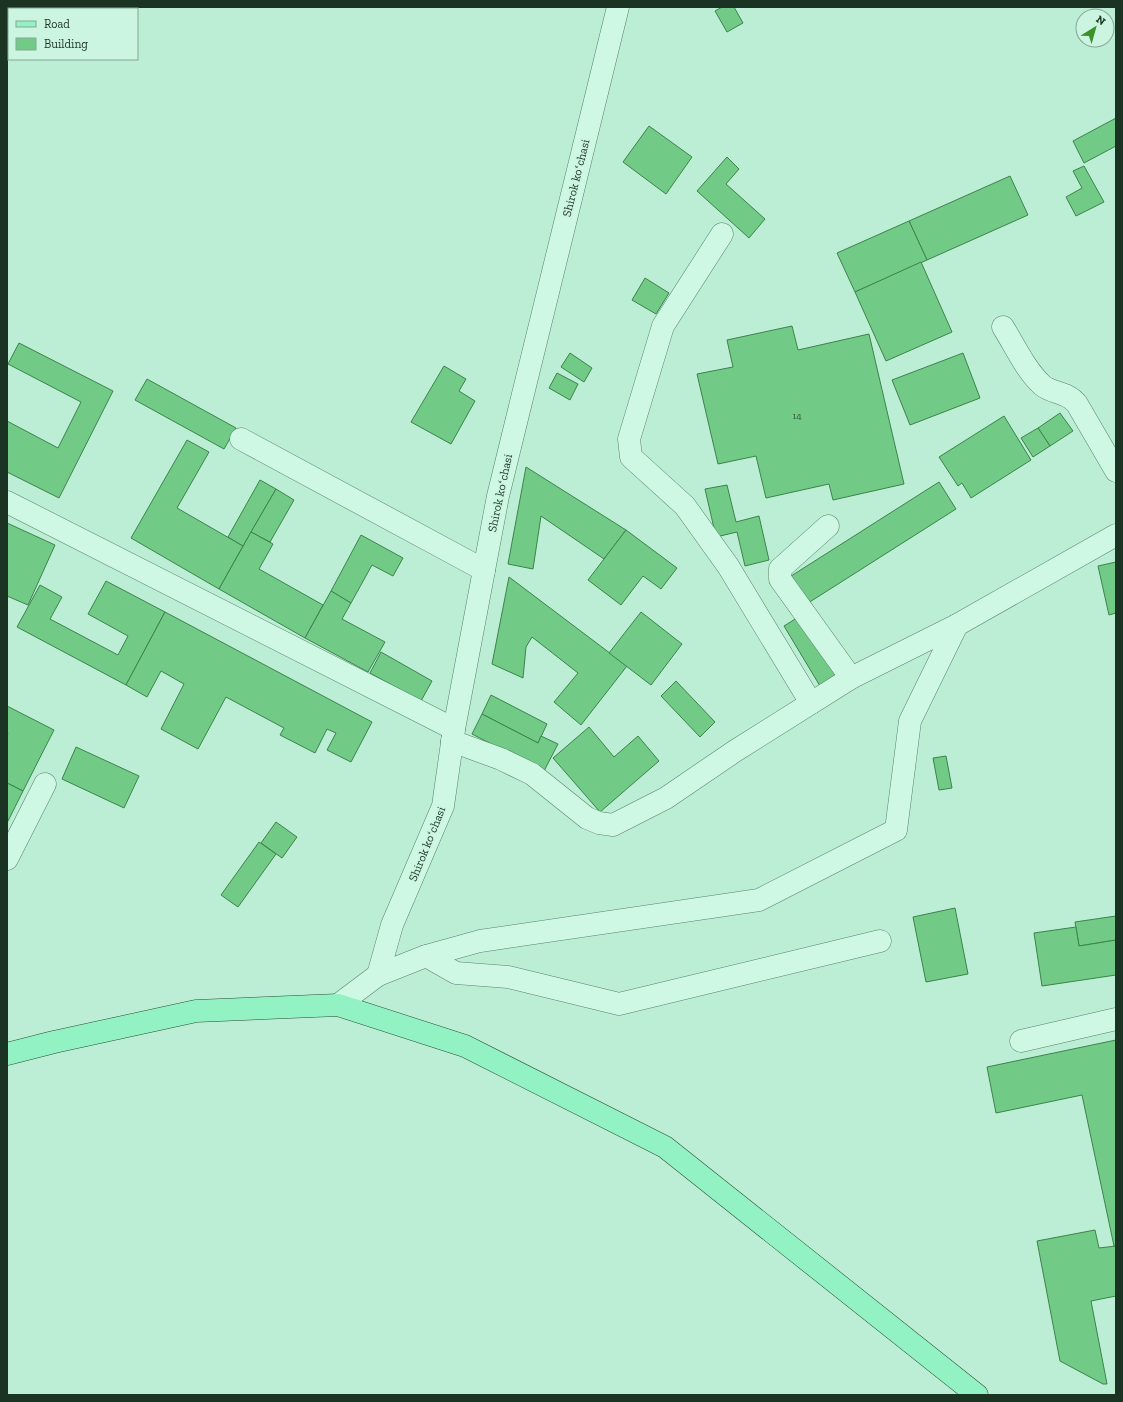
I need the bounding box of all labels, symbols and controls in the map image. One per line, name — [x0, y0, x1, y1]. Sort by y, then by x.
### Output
legend — [8, 8, 138, 60]
north arrow — [1075, 8, 1115, 48]
text: N — [1093, 13, 1108, 29]
text: Road — [44, 17, 70, 31]
text: Building — [44, 37, 88, 51]
street label: Shirok koʻchasi — [560, 137, 593, 218]
house number: 14 — [792, 410, 802, 422]
street label: Shirok koʻchasi — [485, 452, 515, 533]
street label: Shirok koʻchasi — [406, 804, 449, 883]

